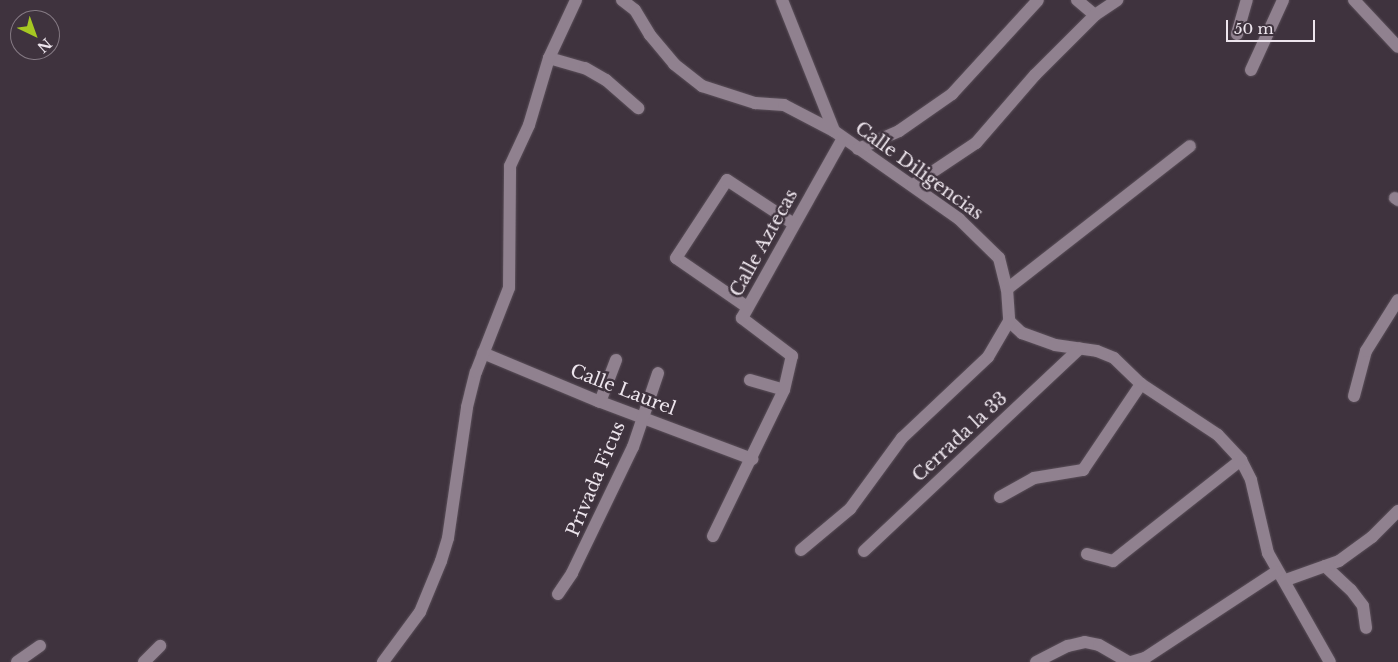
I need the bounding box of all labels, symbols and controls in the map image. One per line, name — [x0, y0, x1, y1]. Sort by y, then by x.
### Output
north arrow — [10, 10, 60, 60]
scale bar — [1228, 10, 1317, 42]
text: 50 m — [1234, 19, 1274, 38]
text: N — [33, 34, 55, 56]
street label: Calle Diligencias — [851, 117, 987, 225]
street label: Calle Aztecas — [725, 185, 803, 301]
street label: Calle Laurel — [567, 360, 679, 420]
street label: Cerrada la 33 — [908, 387, 1012, 487]
street label: Privada Ficus — [562, 418, 630, 540]

